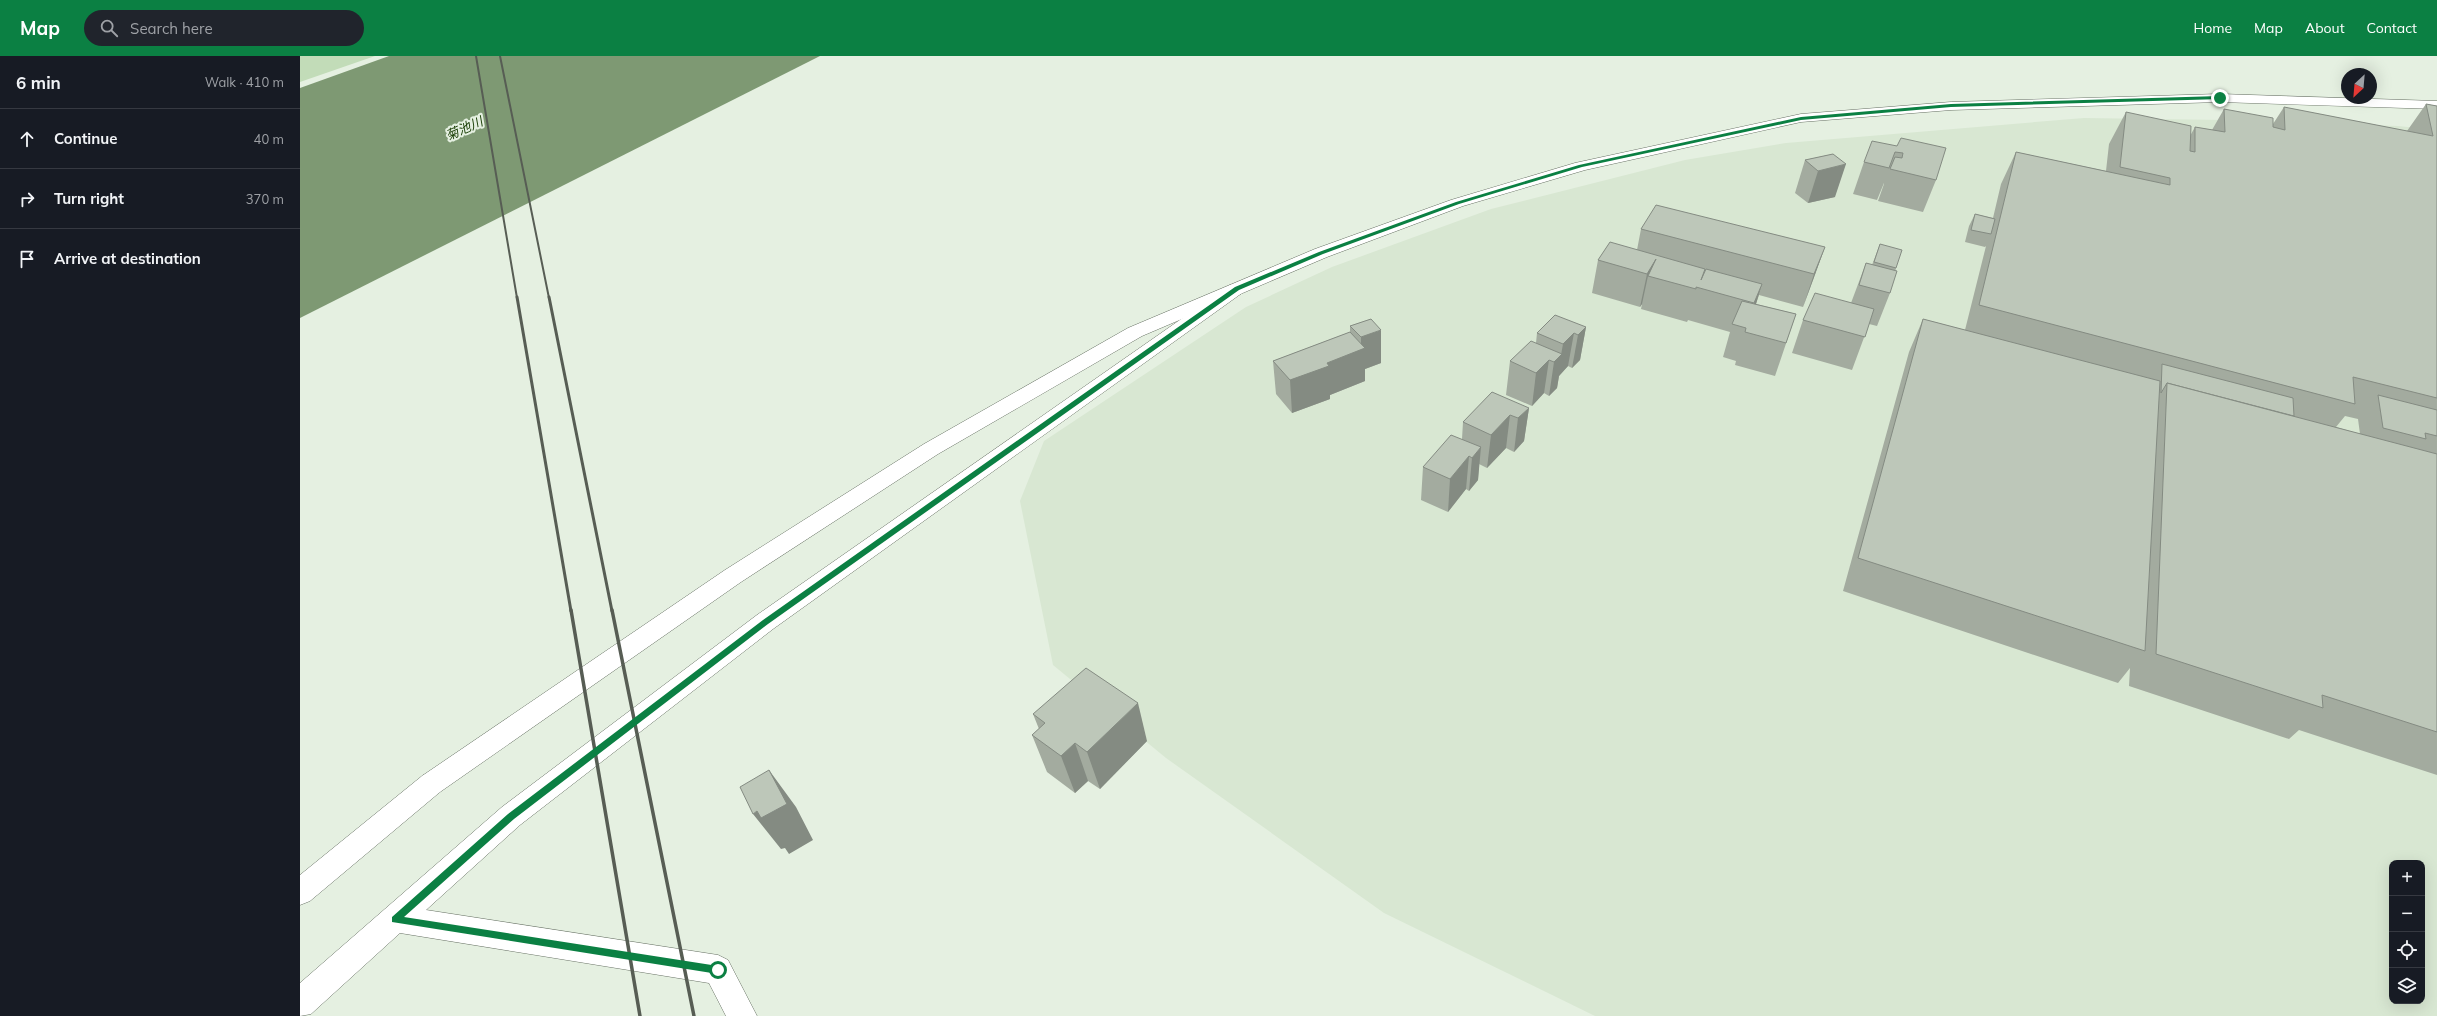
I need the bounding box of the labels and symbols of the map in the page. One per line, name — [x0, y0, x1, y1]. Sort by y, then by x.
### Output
north arrow — [2341, 68, 2377, 104]
route end — [2211, 89, 2229, 107]
water label: 菊池川 — [443, 112, 487, 143]
route start — [709, 961, 727, 979]

